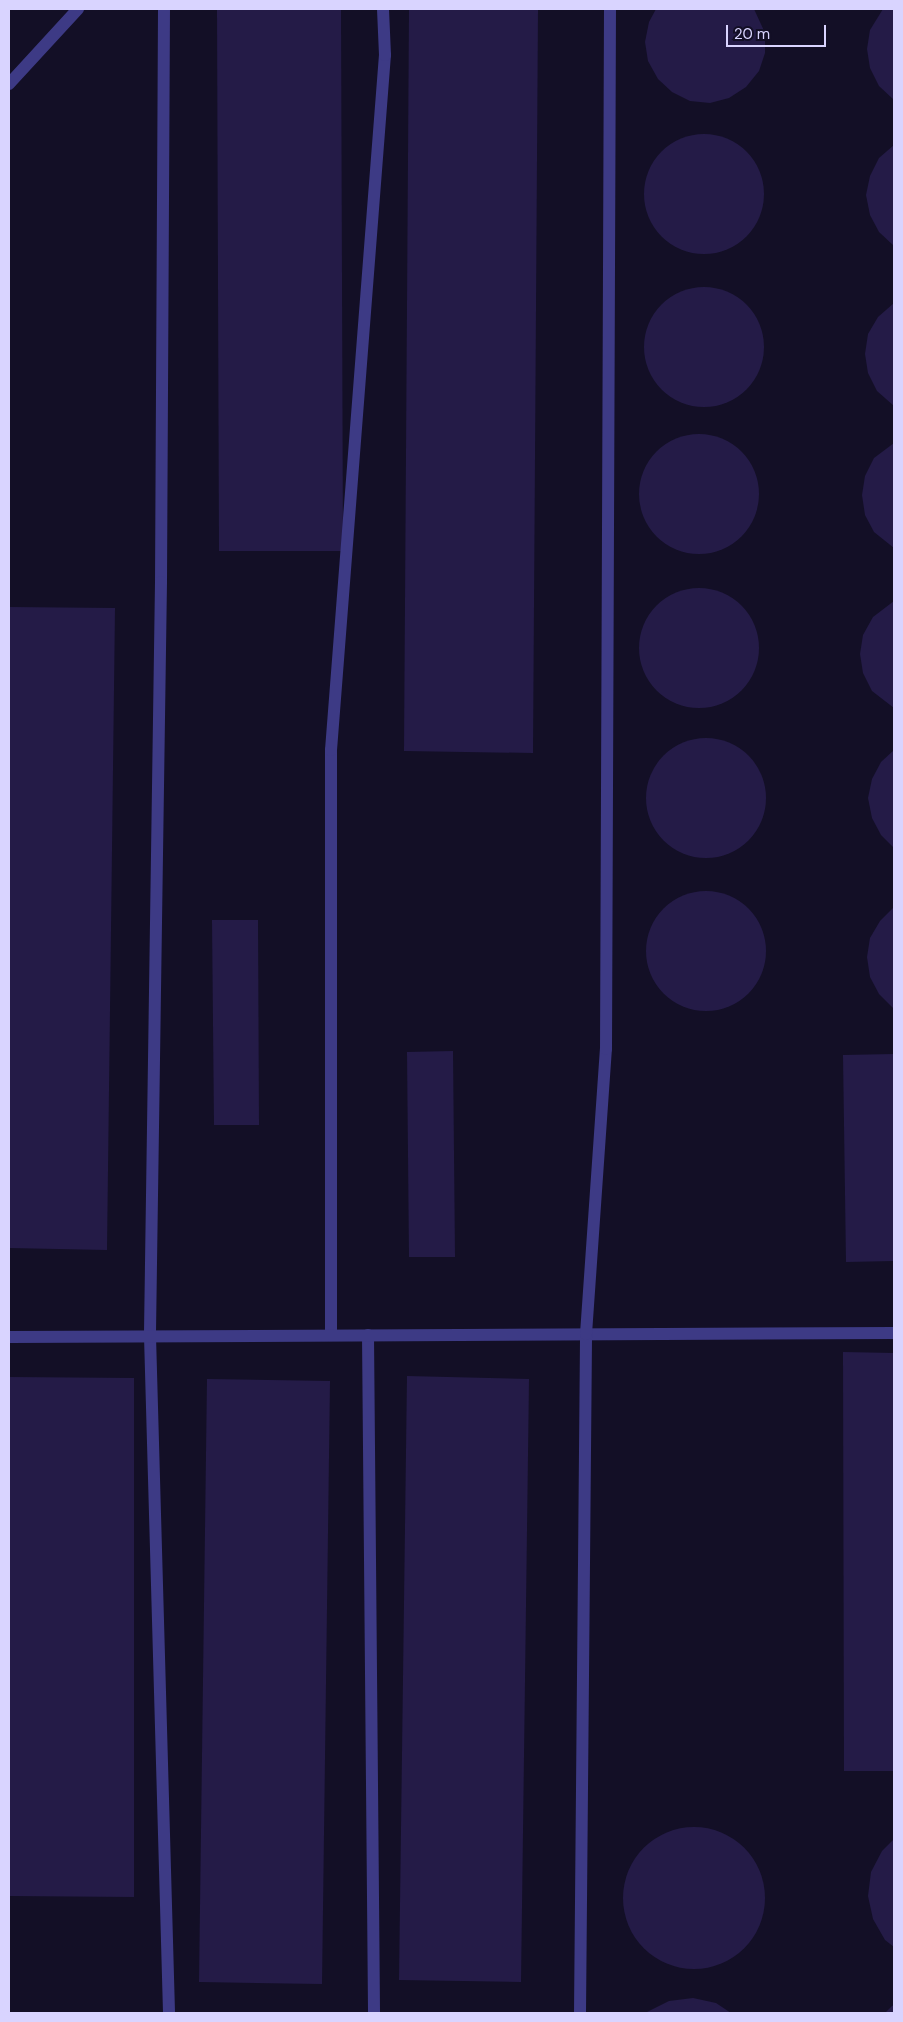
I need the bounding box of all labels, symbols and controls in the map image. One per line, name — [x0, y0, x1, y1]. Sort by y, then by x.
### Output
scale bar — [728, 15, 828, 47]
text: 20 m — [734, 24, 770, 44]

